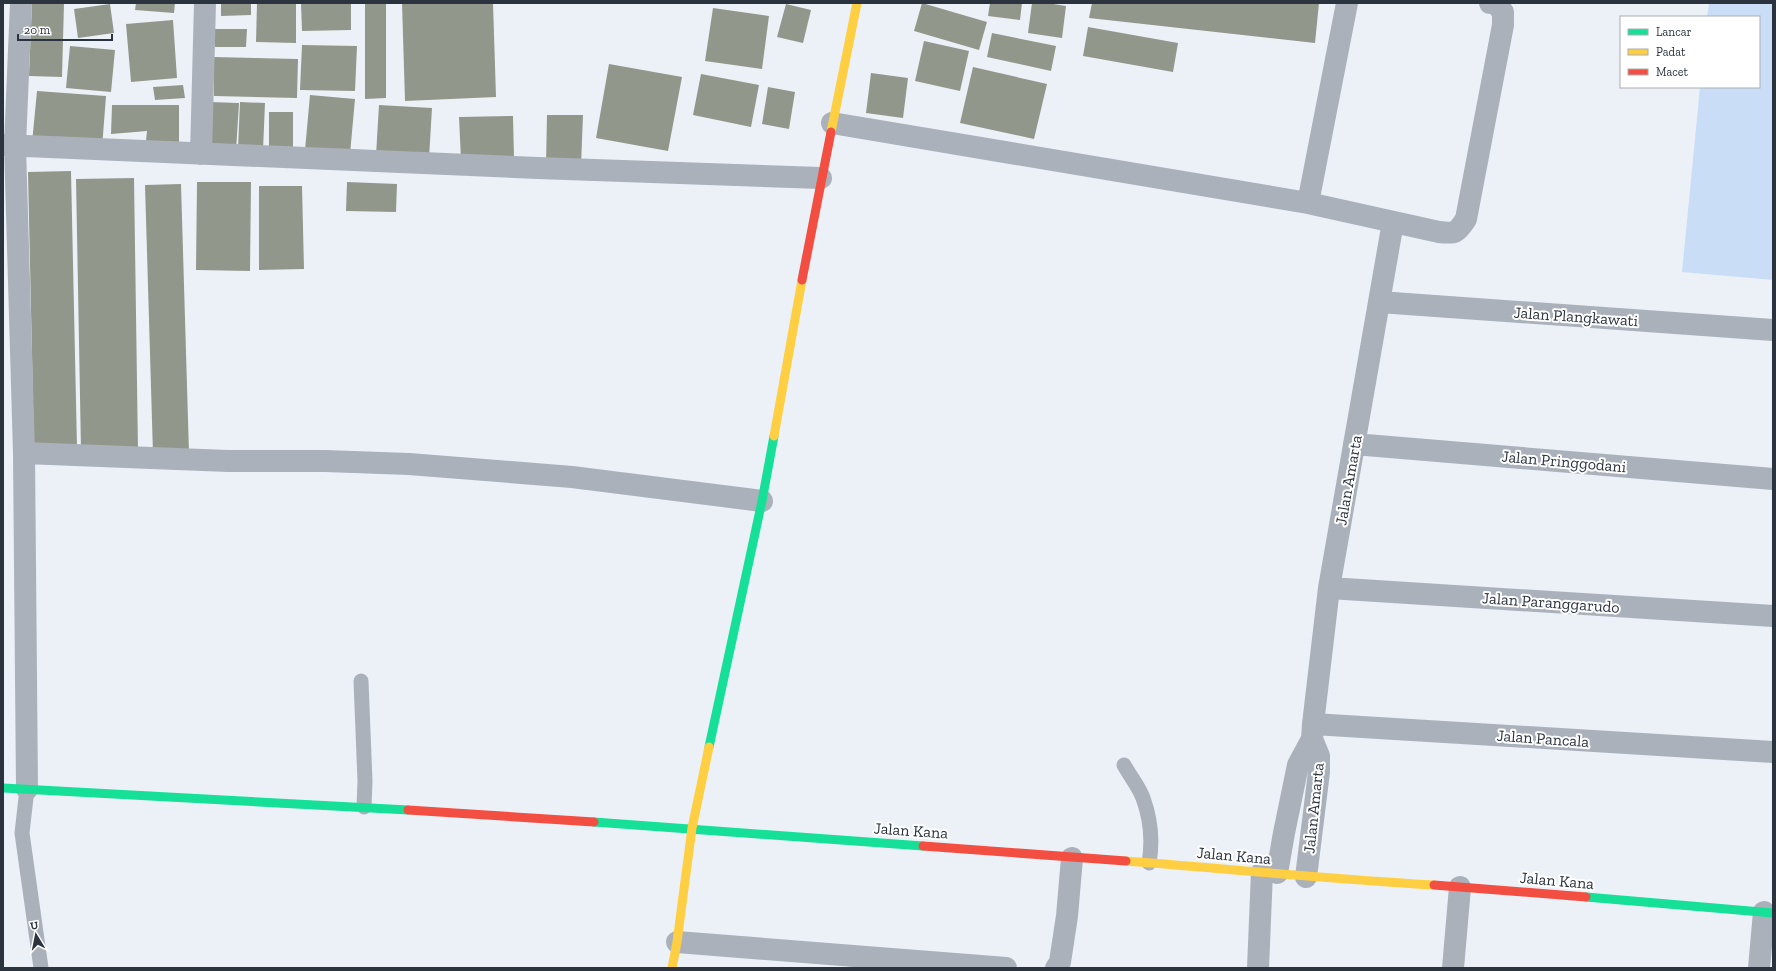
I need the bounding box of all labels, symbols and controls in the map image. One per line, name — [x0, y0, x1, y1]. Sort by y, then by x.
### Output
scale bar — [18, 16, 112, 42]
legend — [1620, 16, 1760, 88]
text: 20 m — [24, 23, 51, 37]
text: Lancar — [1656, 25, 1692, 39]
text: Padat — [1656, 45, 1686, 59]
text: Macet — [1656, 65, 1688, 79]
street label: Jalan Plangkawati — [1513, 303, 1639, 330]
street label: Jalan Amarta — [1331, 433, 1366, 527]
street label: Jalan Pringgodani — [1501, 447, 1627, 476]
street label: Jalan Paranggarudo — [1482, 588, 1620, 617]
street label: Jalan Pancala — [1496, 726, 1590, 751]
street label: Jalan Amarta — [1299, 761, 1328, 854]
street label: Jalan Kana — [873, 818, 949, 843]
street label: Jalan Kana — [1196, 843, 1272, 868]
street label: Jalan Kana — [1519, 868, 1595, 893]
north arrow — [16, 915, 56, 955]
text: U — [29, 919, 39, 933]

